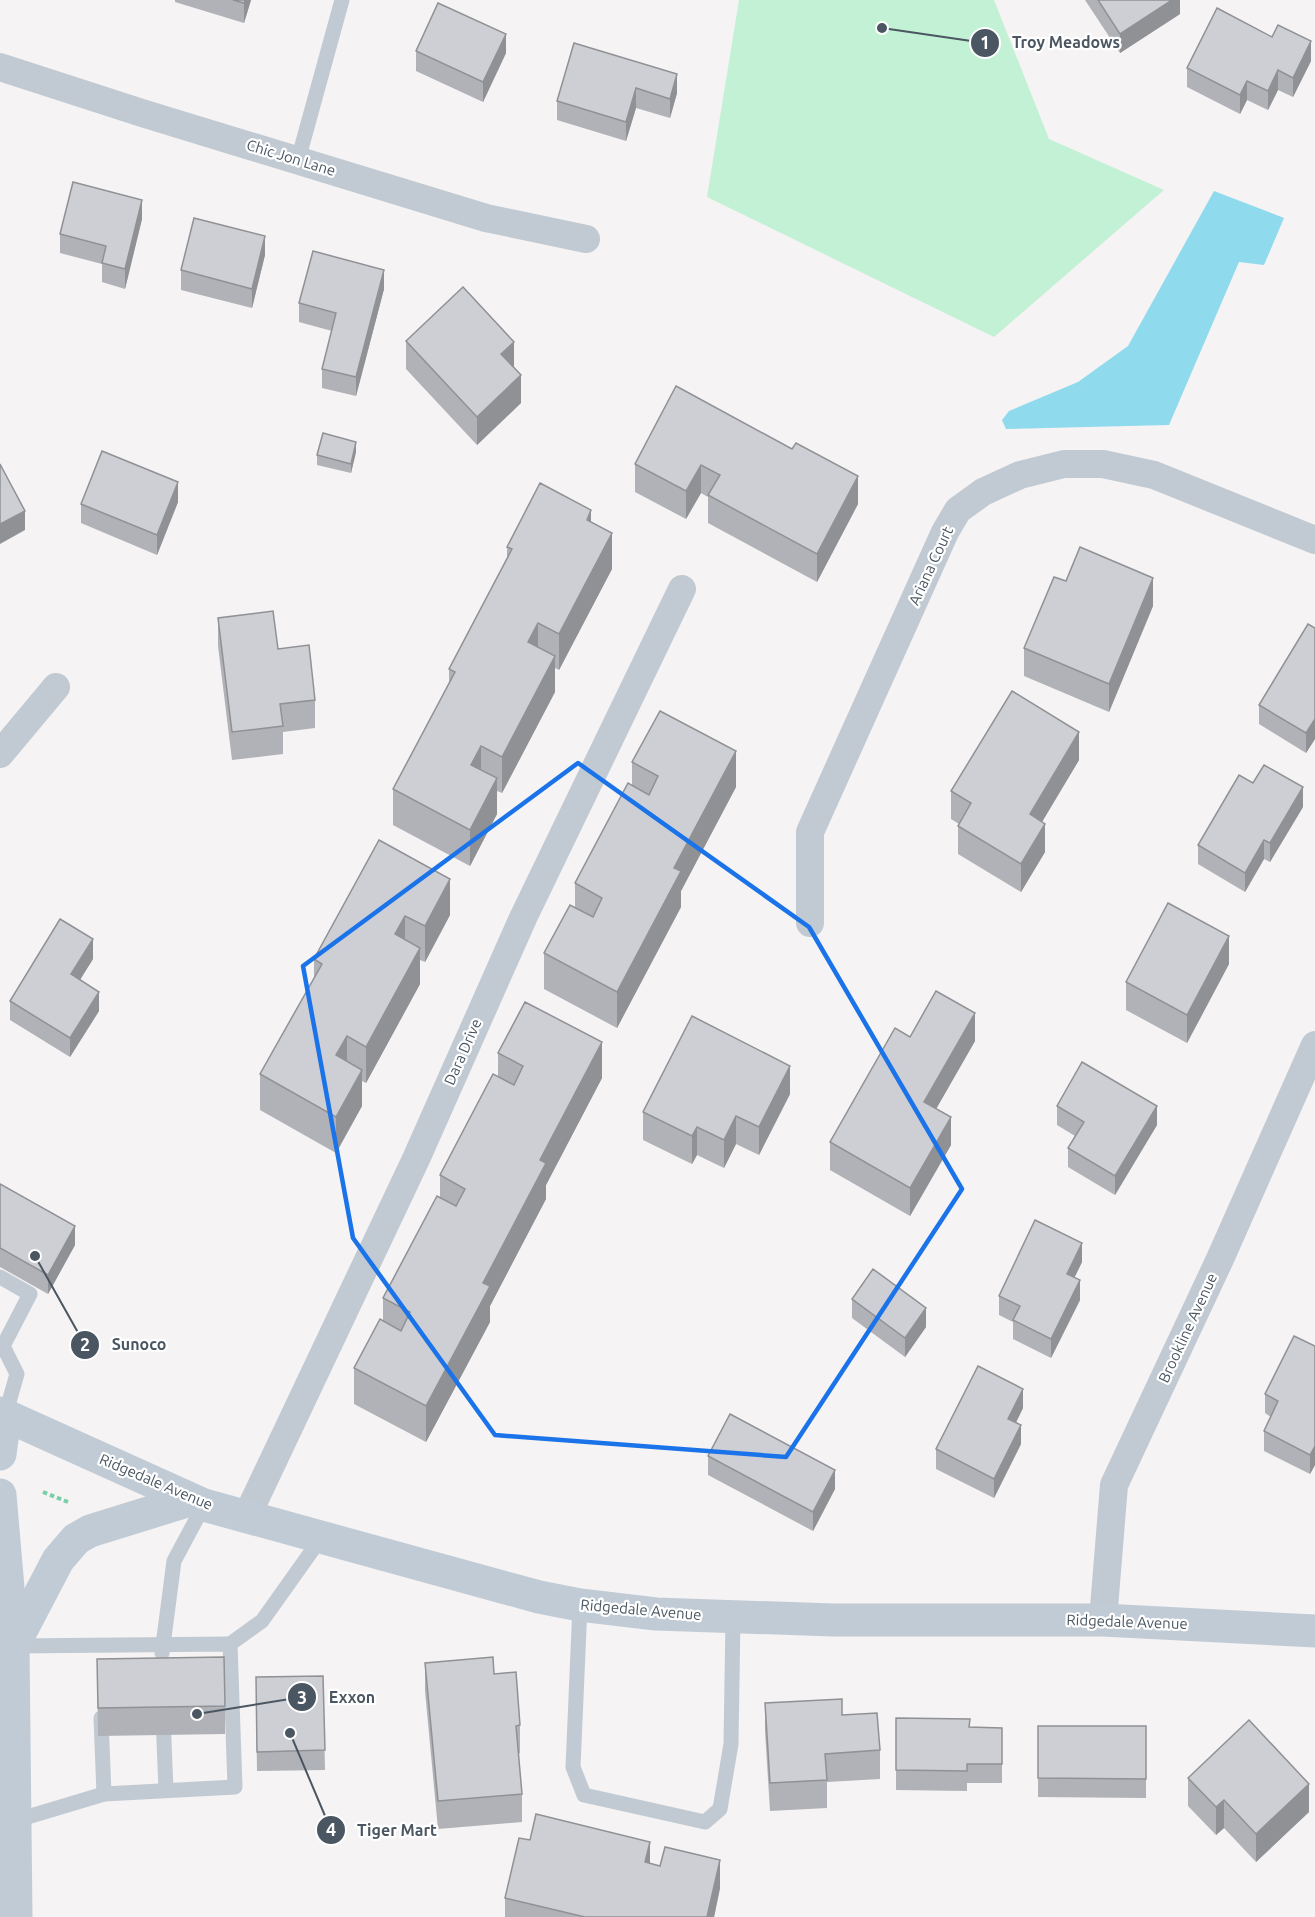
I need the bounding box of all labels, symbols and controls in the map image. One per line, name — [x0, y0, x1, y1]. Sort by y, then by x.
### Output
callout: Troy Meadows — [970, 26, 1132, 60]
text: 1 — [980, 32, 990, 52]
text: Troy Meadows — [1012, 33, 1120, 51]
street label: Chic Jon Lane — [245, 136, 338, 179]
street label: Ariana Court — [905, 524, 956, 608]
street label: Dara Drive — [440, 1016, 485, 1087]
street label: Brookline Avenue — [1155, 1270, 1220, 1385]
callout: Sunoco — [70, 1328, 178, 1362]
text: 2 — [80, 1334, 90, 1354]
text: Sunoco — [112, 1335, 166, 1353]
street label: Ridgedale Avenue — [97, 1450, 215, 1513]
street label: Ridgedale Avenue — [580, 1596, 702, 1623]
street label: Ridgedale Avenue — [1066, 1611, 1188, 1632]
callout: Exxon — [287, 1680, 387, 1714]
text: 3 — [297, 1687, 307, 1707]
text: Exxon — [329, 1688, 375, 1706]
callout: Tiger Mart — [316, 1813, 449, 1847]
text: 4 — [326, 1819, 336, 1839]
text: Tiger Mart — [357, 1821, 437, 1839]

